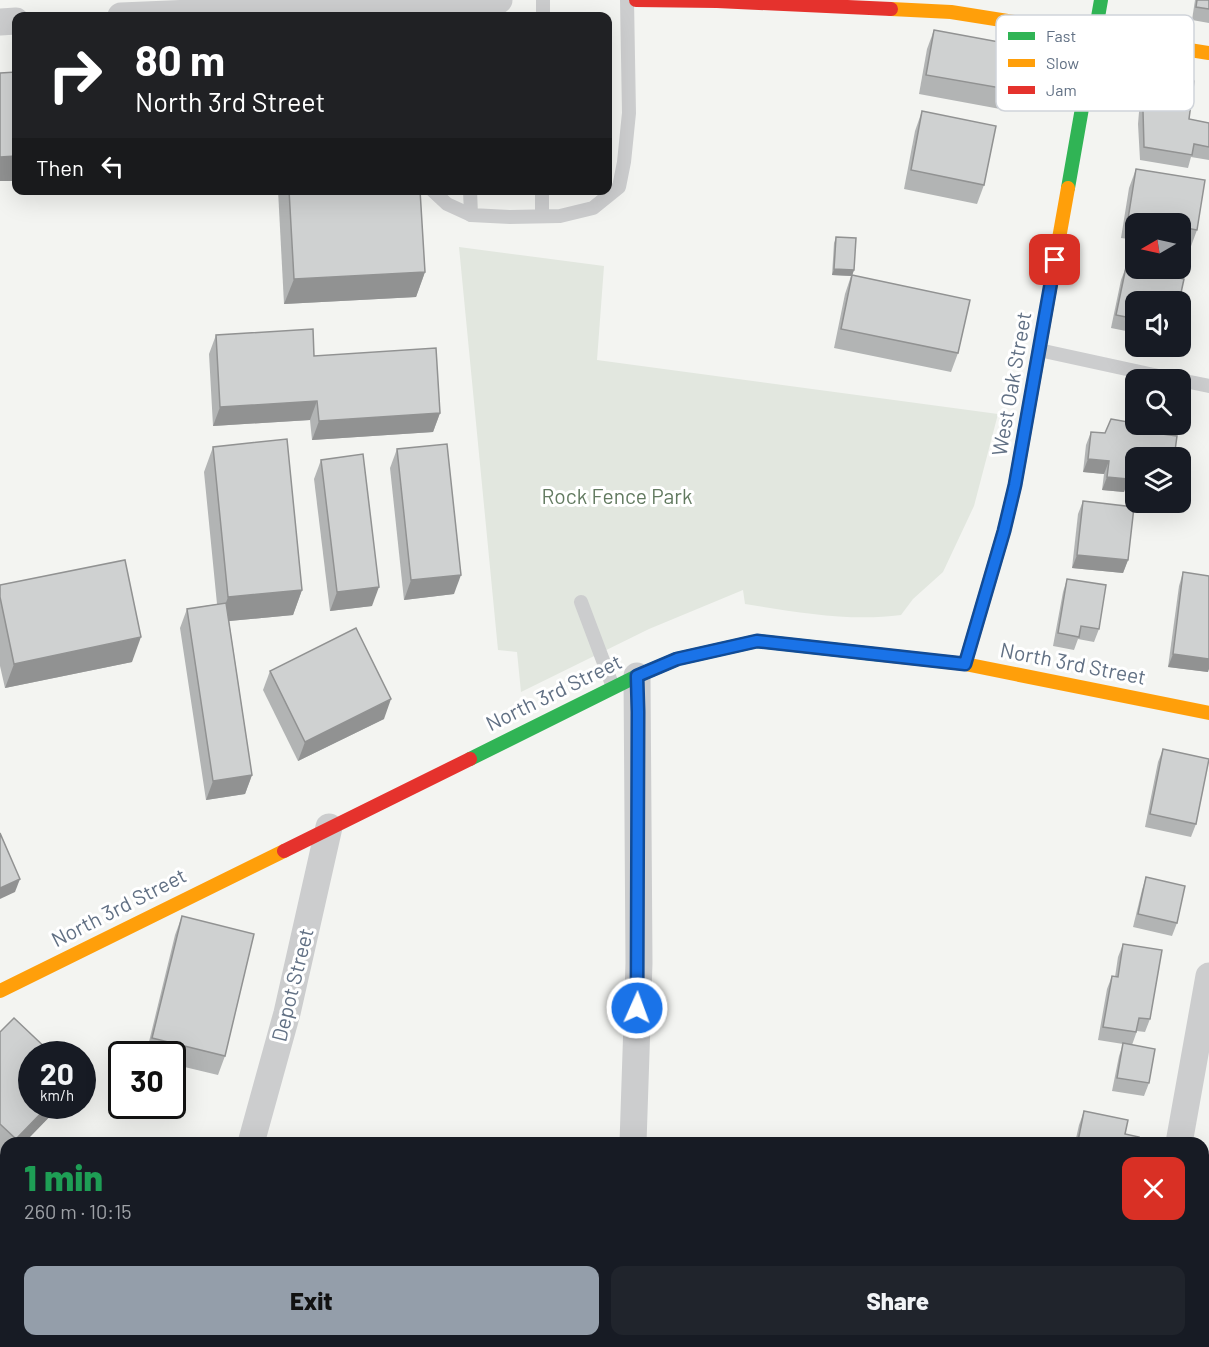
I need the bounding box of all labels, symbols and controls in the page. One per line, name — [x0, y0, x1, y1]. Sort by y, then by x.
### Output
legend — [996, 15, 1194, 111]
text: Fast — [1046, 26, 1076, 45]
text: 80 m — [135, 34, 225, 84]
icon: right — [36, 36, 114, 114]
text: Slow — [1046, 53, 1079, 72]
text: Jam — [1046, 80, 1077, 99]
text: North 3rd Street — [135, 85, 325, 117]
icon: left — [96, 150, 129, 183]
text: Then — [36, 154, 84, 180]
north arrow — [1125, 213, 1191, 279]
map controls — [1125, 213, 1191, 513]
pin — [1029, 234, 1080, 285]
icon: arrive — [1038, 243, 1071, 276]
button: sound — [1125, 291, 1191, 357]
street label: West Oak Street — [986, 310, 1036, 458]
button: search — [1125, 369, 1191, 435]
button: layers — [1125, 447, 1191, 513]
park label: Rock Fence Park — [542, 483, 692, 508]
street label: North 3rd Street — [998, 636, 1148, 689]
street label: North 3rd Street — [481, 648, 625, 735]
street label: North 3rd Street — [47, 862, 190, 951]
street label: Depot Street — [265, 925, 318, 1044]
position arrow — [605, 976, 669, 1040]
speed limit sign: 30 — [108, 1041, 186, 1119]
text: 20 — [40, 1055, 74, 1091]
text: km/h — [40, 1086, 74, 1104]
text: 1 min — [24, 1155, 103, 1198]
button: close — [1122, 1157, 1185, 1220]
text: 260 m · 10:15 — [24, 1199, 131, 1223]
button: Exit — [24, 1266, 599, 1335]
button: Share — [611, 1266, 1185, 1335]

